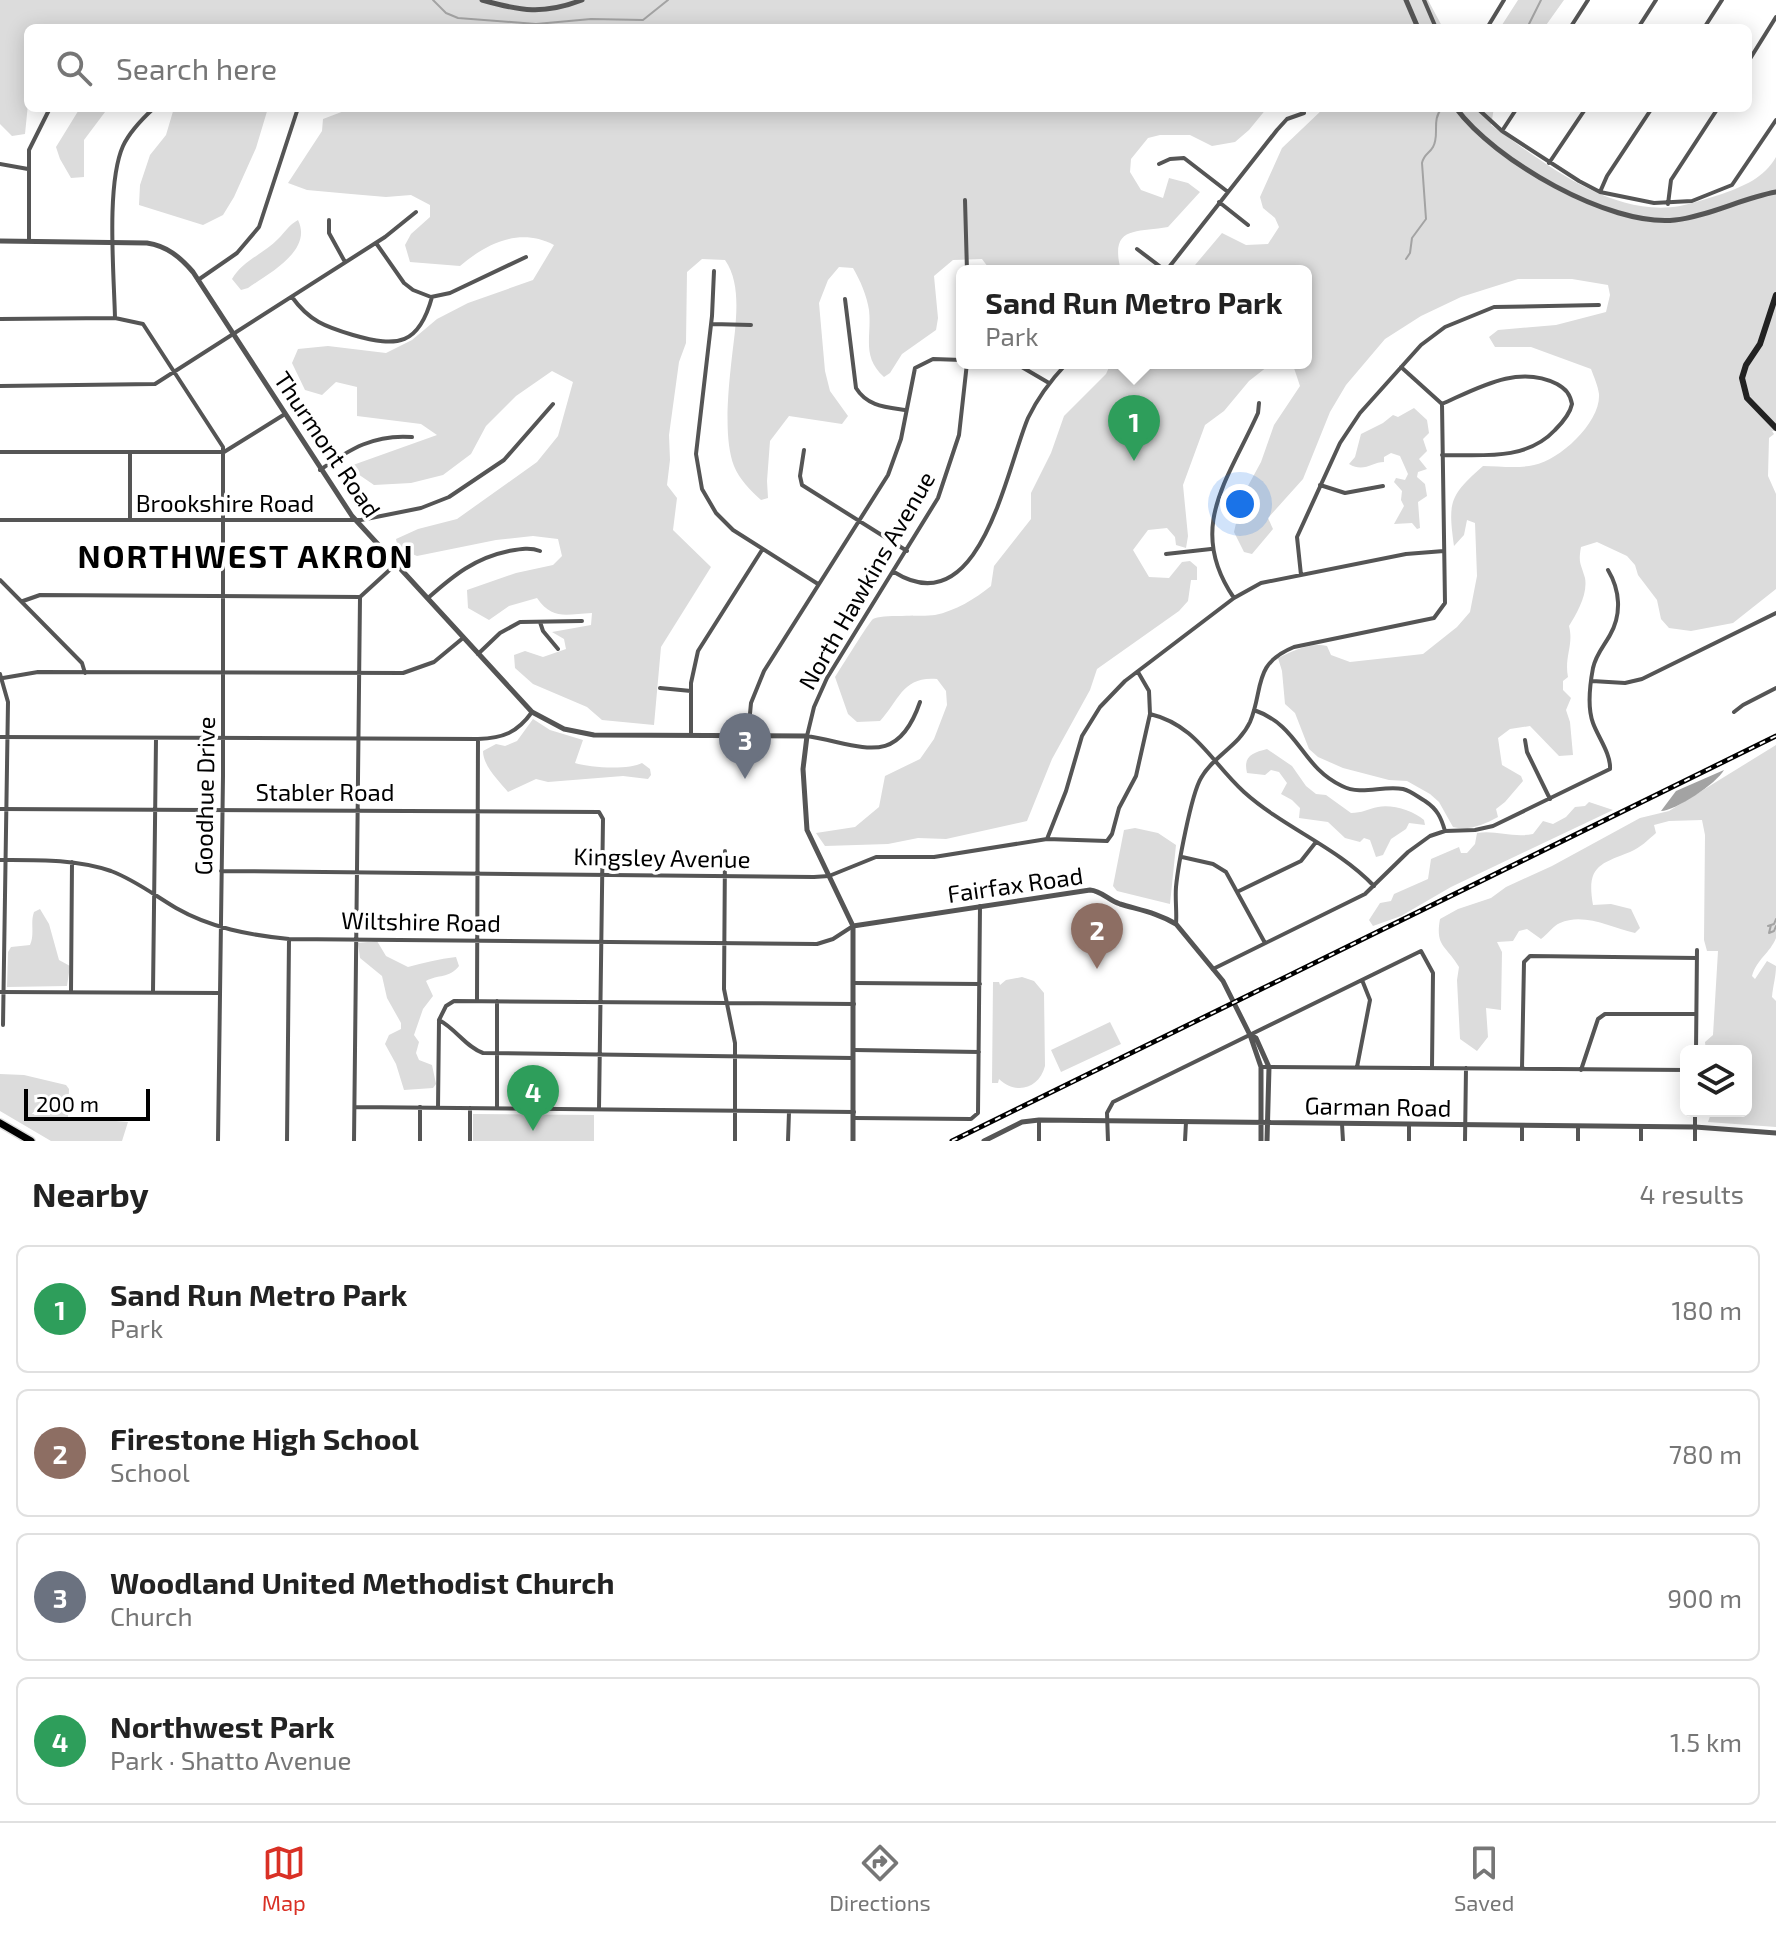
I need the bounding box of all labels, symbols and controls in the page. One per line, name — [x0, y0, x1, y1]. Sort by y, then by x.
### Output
search box — [24, 24, 1752, 112]
icon: search — [52, 46, 96, 90]
text: Search here — [116, 50, 277, 86]
popup — [956, 265, 1312, 369]
text: Sand Run Metro Park — [985, 284, 1283, 320]
text: Park — [985, 320, 1039, 351]
street label: Thurmont Road — [269, 366, 387, 522]
pin: 1 — [1108, 395, 1160, 461]
street label: North Hawkins Avenue — [792, 466, 940, 694]
your location — [1220, 484, 1260, 524]
street label: Brookshire Road — [136, 488, 314, 517]
district label: NORTHWEST AKRON — [77, 536, 415, 574]
pin: 3 — [719, 713, 771, 779]
street label: Goodhue Drive — [188, 716, 220, 876]
street label: Stabler Road — [255, 777, 395, 806]
street label: Kingsley Avenue — [573, 841, 751, 873]
street label: Fairfax Road — [945, 860, 1085, 908]
pin: 2 — [1071, 903, 1123, 969]
street label: Wiltshire Road — [341, 905, 501, 937]
map controls — [1680, 1045, 1752, 1117]
button: layers — [1680, 1045, 1752, 1117]
pin: 4 — [507, 1065, 559, 1131]
scale bar — [24, 1085, 150, 1121]
text: 200 m — [36, 1090, 99, 1116]
street label: Garman Road — [1304, 1090, 1452, 1122]
text: Nearby — [32, 1173, 149, 1214]
text: 4 results — [1639, 1178, 1744, 1209]
text: Sand Run Metro Park — [110, 1276, 407, 1312]
text: 1 — [54, 1294, 66, 1325]
text: 180 m — [1672, 1294, 1742, 1325]
text: Park — [110, 1312, 163, 1343]
text: Firestone High School — [110, 1420, 419, 1456]
text: 2 — [52, 1438, 68, 1469]
text: 780 m — [1669, 1438, 1742, 1469]
text: School — [110, 1456, 190, 1487]
text: Woodland United Methodist Church — [110, 1564, 615, 1600]
text: 3 — [53, 1582, 67, 1613]
text: 900 m — [1667, 1582, 1742, 1613]
text: Church — [110, 1600, 193, 1631]
text: Northwest Park — [110, 1708, 335, 1744]
text: 4 — [52, 1726, 68, 1757]
text: 1.5 km — [1670, 1726, 1742, 1757]
text: Park · Shatto Avenue — [110, 1744, 352, 1775]
tab: Map — [262, 1841, 306, 1915]
tab: Directions — [829, 1841, 931, 1915]
tab: Saved — [1454, 1841, 1514, 1915]

